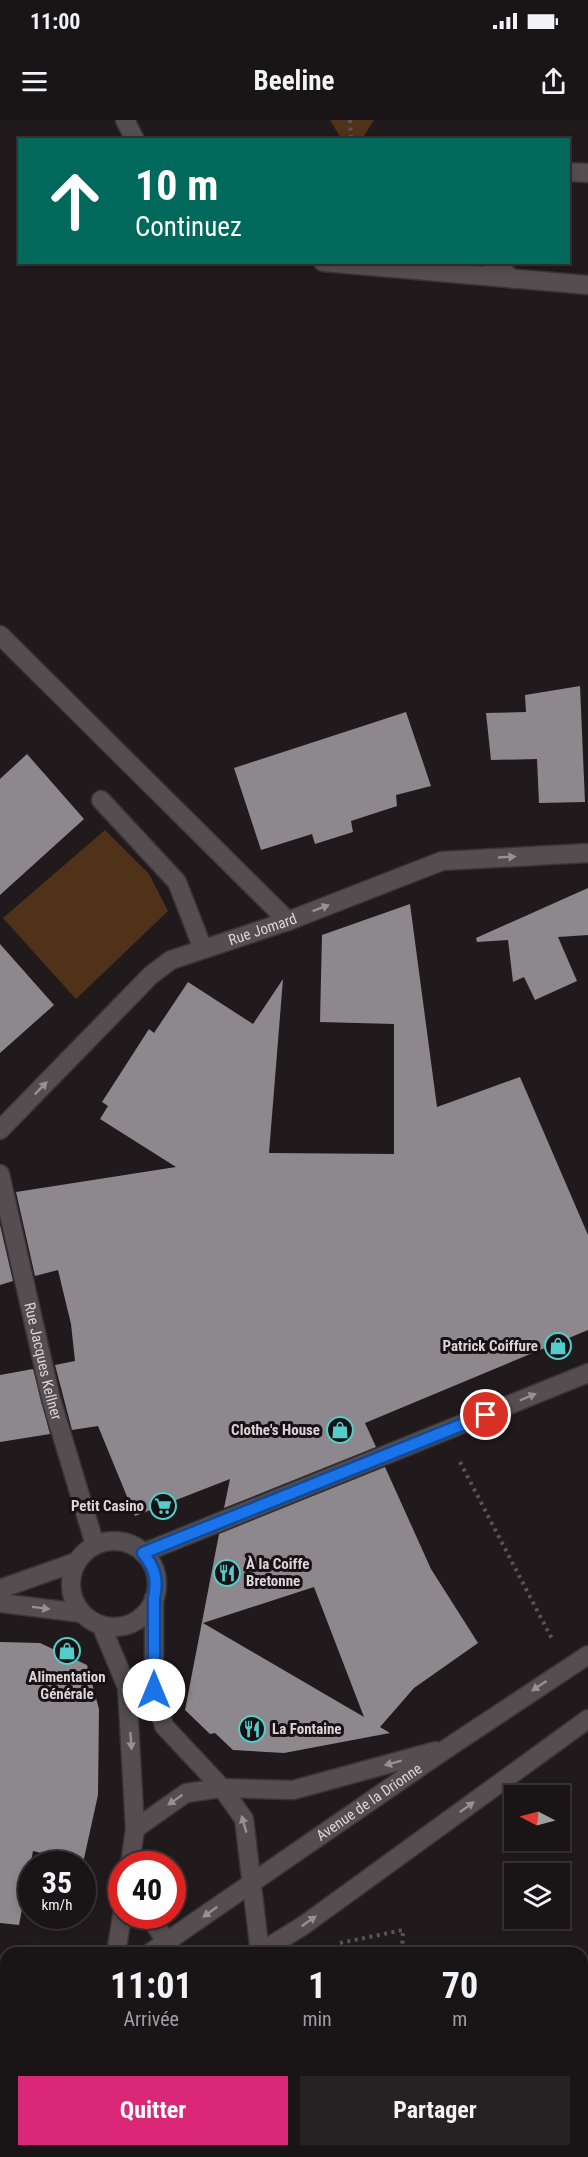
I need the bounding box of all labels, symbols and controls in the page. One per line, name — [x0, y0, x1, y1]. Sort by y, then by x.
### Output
text: 11:00 — [30, 9, 81, 34]
icon: menu — [18, 65, 51, 98]
text: Beeline — [254, 65, 334, 97]
icon: share — [537, 65, 570, 98]
text: 10 m — [135, 161, 218, 210]
icon: ahead — [36, 162, 114, 240]
text: Continuez — [135, 211, 242, 243]
one-way arrow — [498, 853, 517, 862]
one-way arrow — [312, 902, 330, 912]
street label: Rue Jomard — [226, 909, 299, 949]
one-way arrow — [34, 1080, 48, 1095]
street label: Rue Jacques Kellner — [20, 1301, 66, 1422]
shop icon: Patrick Coiffure — [543, 1331, 573, 1361]
place label: Patrick Coiffure — [443, 1337, 538, 1355]
pin — [460, 1389, 511, 1440]
one-way arrow — [520, 1392, 538, 1402]
icon: arrive — [469, 1398, 502, 1431]
shop icon: Clothe's House — [325, 1415, 355, 1445]
place label: Clothe's House — [231, 1421, 320, 1439]
supermarket icon: Petit Casino — [148, 1491, 178, 1521]
place label: Petit Casino — [71, 1497, 144, 1515]
place label: À la Coiffe Bretonne — [246, 1555, 309, 1590]
restaurant icon: À la Coiffe Bretonne — [212, 1558, 242, 1588]
one-way arrow — [31, 1603, 50, 1613]
shop icon: Alimentation Générale — [52, 1636, 82, 1666]
position arrow — [122, 1658, 186, 1722]
place label: Alimentation Générale — [28, 1668, 106, 1703]
one-way arrow — [531, 1680, 547, 1692]
restaurant icon: La Fontaine — [237, 1714, 267, 1744]
place label: La Fontaine — [272, 1720, 342, 1738]
one-way arrow — [126, 1732, 136, 1751]
street label: Avenue de la Drionne — [313, 1759, 425, 1845]
one-way arrow — [383, 1759, 401, 1768]
north arrow — [504, 1785, 570, 1851]
map controls — [504, 1785, 570, 1929]
one-way arrow — [168, 1794, 183, 1806]
one-way arrow — [459, 1801, 475, 1813]
one-way arrow — [238, 1815, 248, 1833]
speed limit sign: 40 — [108, 1851, 186, 1929]
button: layers — [504, 1863, 570, 1929]
text: 35 — [42, 1865, 72, 1900]
text: km/h — [42, 1896, 72, 1914]
one-way arrow — [202, 1906, 218, 1918]
one-way arrow — [301, 1915, 317, 1927]
text: 11:01 — [110, 1965, 193, 2007]
text: 1 — [308, 1965, 326, 2007]
text: 70 — [442, 1965, 478, 2007]
text: Arrivée — [123, 2007, 179, 2031]
text: min — [302, 2007, 332, 2031]
text: m — [452, 2007, 467, 2031]
button: Quitter — [18, 2076, 288, 2145]
button: Partager — [300, 2076, 570, 2145]

